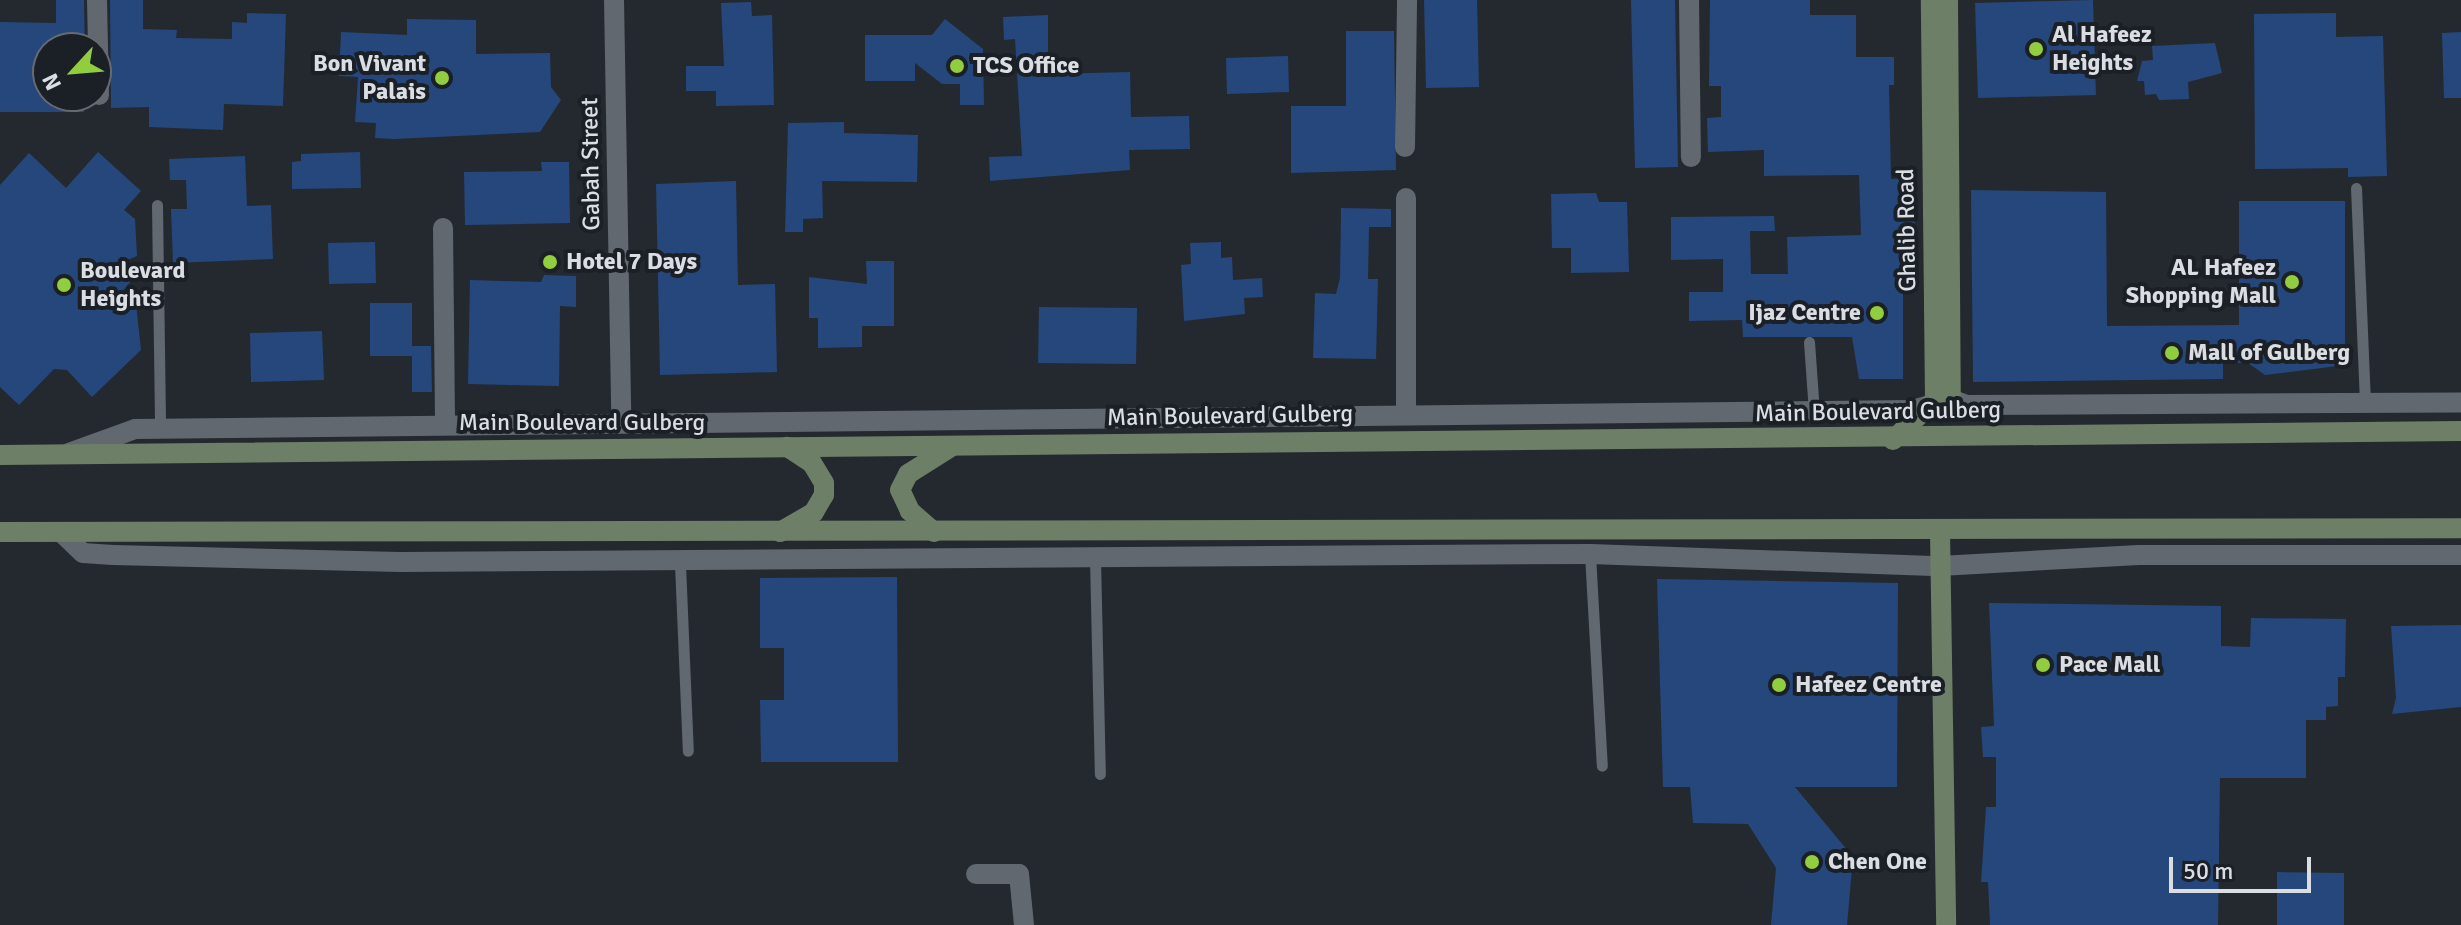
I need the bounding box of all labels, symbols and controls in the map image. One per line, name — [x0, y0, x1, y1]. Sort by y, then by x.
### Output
place label: Al Hafeez Heights — [2052, 21, 2152, 77]
north arrow — [32, 32, 112, 112]
marker: Al Hafeez Heights — [2027, 40, 2045, 58]
place label: Bon Vivant Palais — [313, 50, 426, 106]
place label: TCS Office — [973, 52, 1079, 80]
marker: TCS Office — [948, 57, 966, 75]
text: N — [36, 69, 67, 95]
marker: Bon Vivant Palais — [433, 69, 451, 87]
street label: Gabah Street — [575, 97, 607, 231]
street label: Ghalib Road — [1892, 168, 1922, 292]
place label: Hotel 7 Days — [566, 248, 697, 276]
marker: Hotel 7 Days — [541, 253, 559, 271]
place label: AL Hafeez Shopping Mall — [2126, 254, 2276, 310]
place label: Boulevard Heights — [80, 257, 185, 313]
marker: AL Hafeez Shopping Mall — [2283, 273, 2301, 291]
marker: Boulevard Heights — [55, 276, 73, 294]
place label: Ijaz Centre — [1748, 299, 1861, 327]
marker: Ijaz Centre — [1868, 304, 1886, 322]
place label: Mall of Gulberg — [2188, 339, 2350, 367]
marker: Mall of Gulberg — [2163, 344, 2181, 362]
street label: Main Boulevard Gulberg — [1755, 395, 2001, 429]
street label: Main Boulevard Gulberg — [1107, 399, 1353, 433]
street label: Main Boulevard Gulberg — [459, 409, 705, 437]
place label: Pace Mall — [2059, 651, 2160, 679]
marker: Pace Mall — [2034, 656, 2052, 674]
place label: Hafeez Centre — [1795, 671, 1942, 699]
marker: Hafeez Centre — [1770, 676, 1788, 694]
scale bar — [2173, 841, 2315, 891]
place label: Chen One — [1828, 848, 1927, 876]
marker: Chen One — [1803, 853, 1821, 871]
text: 50 m — [2183, 856, 2233, 886]

